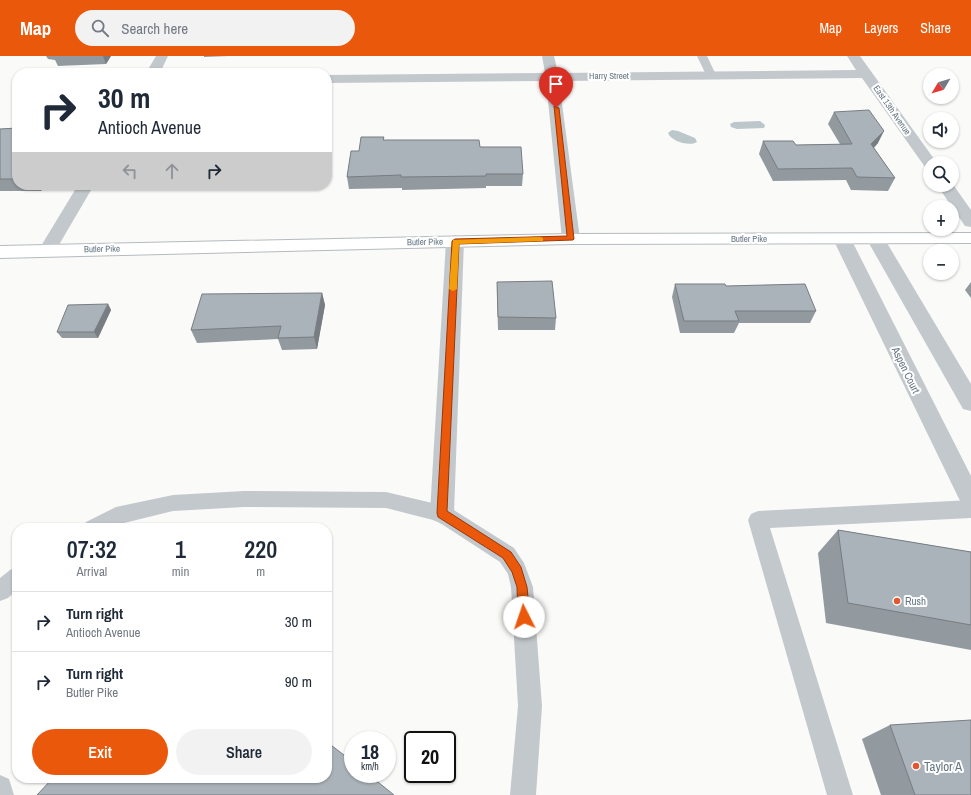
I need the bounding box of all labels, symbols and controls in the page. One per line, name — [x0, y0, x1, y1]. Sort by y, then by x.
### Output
search box — [75, 10, 355, 46]
text: Map — [20, 15, 51, 41]
icon: search — [89, 17, 111, 39]
text: Search here — [121, 18, 188, 39]
text: Map — [820, 19, 842, 37]
text: Layers — [864, 19, 898, 37]
text: Share — [920, 19, 951, 37]
pin — [539, 67, 573, 108]
north arrow — [923, 68, 959, 104]
map controls — [923, 68, 959, 280]
street label: Harry Street — [589, 70, 629, 82]
icon: arrive — [545, 73, 567, 95]
text: 30 m — [98, 79, 150, 117]
street label: East 13th Avenue — [871, 83, 913, 137]
icon: right — [32, 84, 84, 136]
button: sound — [923, 112, 959, 148]
text: Antioch Avenue — [98, 115, 201, 140]
button: search — [923, 156, 959, 192]
icon: left — [119, 160, 141, 182]
icon: ahead — [161, 160, 183, 182]
icon: right — [203, 160, 225, 182]
button: + — [923, 200, 959, 236]
street label: Butler Pike — [731, 233, 767, 245]
street label: Butler Pike — [407, 236, 443, 248]
street label: Butler Pike — [84, 243, 120, 255]
button: − — [923, 244, 959, 280]
street label: Aspen Court — [888, 343, 923, 396]
text: 07:32 — [67, 533, 117, 565]
text: 1 — [175, 533, 186, 565]
text: 220 — [244, 533, 277, 565]
text: Arrival — [76, 563, 107, 580]
text: min — [172, 563, 189, 580]
text: m — [256, 563, 265, 580]
place label: Rush — [905, 594, 926, 608]
position arrow — [503, 596, 545, 638]
marker: Rush — [892, 596, 902, 606]
text: Turn right — [66, 603, 123, 624]
icon: right — [32, 611, 54, 633]
text: 30 m — [285, 611, 312, 632]
text: Antioch Avenue — [66, 624, 141, 641]
text: Turn right — [66, 663, 123, 684]
icon: right — [32, 671, 54, 693]
text: 90 m — [285, 671, 312, 692]
text: Butler Pike — [66, 684, 118, 701]
button: Exit — [32, 729, 168, 775]
button: Share — [176, 729, 312, 775]
speed limit sign: 20 — [404, 731, 456, 783]
text: 18 — [361, 738, 379, 765]
place label: Taylor A — [924, 758, 963, 775]
text: km/h — [361, 760, 379, 773]
marker: Taylor A — [911, 761, 921, 771]

